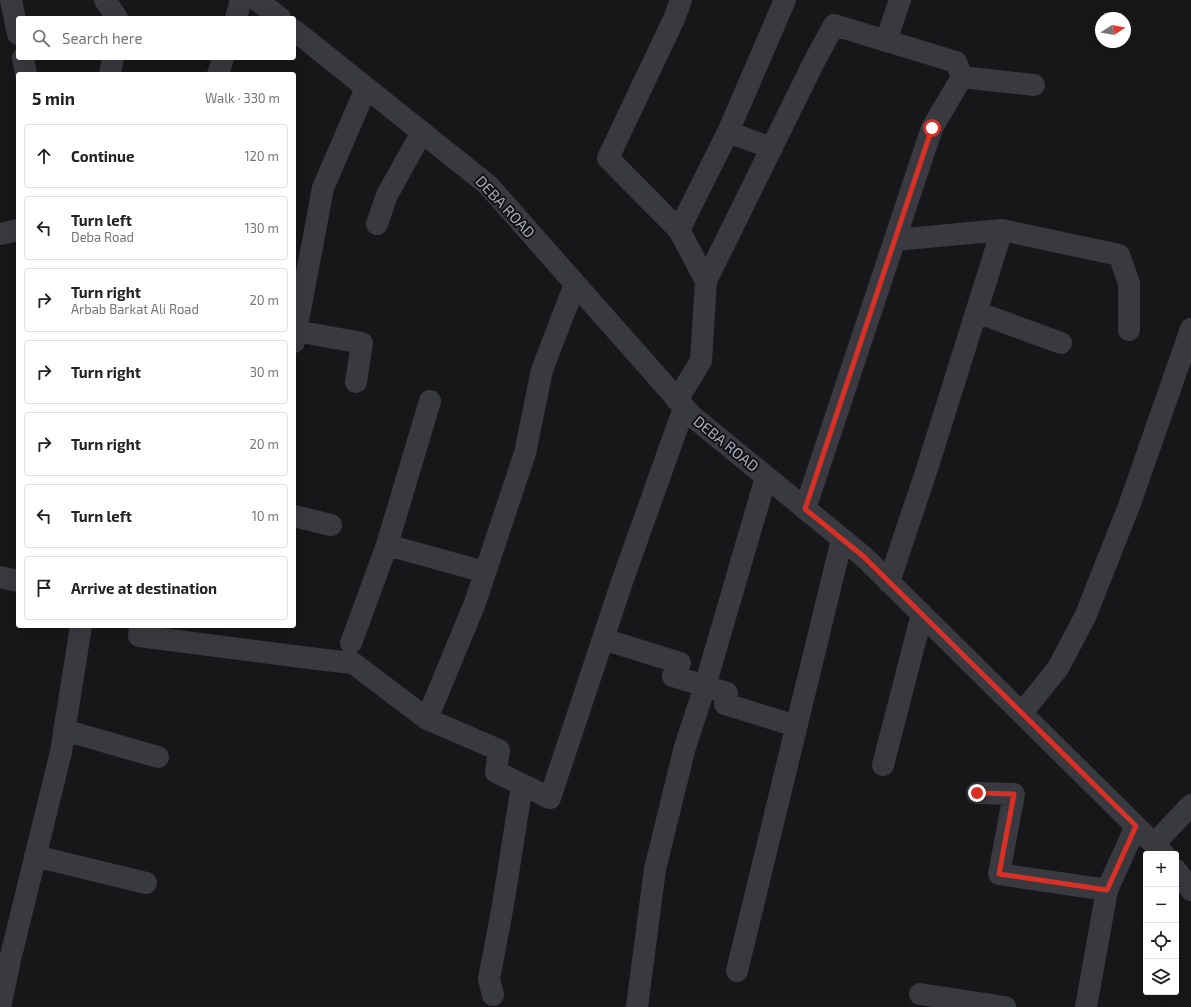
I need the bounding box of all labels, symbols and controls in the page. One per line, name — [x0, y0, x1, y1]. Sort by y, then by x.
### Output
north arrow — [1095, 12, 1131, 48]
search box — [16, 16, 296, 60]
icon: search — [30, 27, 52, 49]
text: Search here — [62, 29, 143, 47]
text: 5 min — [32, 88, 75, 108]
text: Walk · 330 m — [205, 90, 280, 106]
route start — [923, 119, 941, 137]
icon: ahead — [33, 145, 55, 167]
text: Continue — [71, 147, 134, 165]
text: 120 m — [244, 148, 279, 164]
street label: DEBA ROAD — [472, 171, 539, 241]
text: Turn left — [71, 211, 132, 229]
icon: left — [33, 217, 55, 239]
text: 130 m — [244, 220, 279, 236]
text: Deba Road — [71, 229, 134, 245]
text: Turn right — [71, 283, 141, 301]
icon: right — [33, 289, 55, 311]
text: 20 m — [250, 292, 279, 308]
text: Arbab Barkat Ali Road — [71, 301, 199, 317]
icon: right — [33, 361, 55, 383]
text: Turn right — [71, 363, 141, 381]
text: 30 m — [250, 364, 279, 380]
street label: DEBA ROAD — [690, 412, 763, 475]
icon: right — [33, 433, 55, 455]
text: Turn right — [71, 435, 141, 453]
text: 20 m — [250, 436, 279, 452]
icon: left — [33, 505, 55, 527]
text: Turn left — [71, 507, 132, 525]
text: 10 m — [252, 508, 279, 524]
icon: arrive — [33, 577, 55, 599]
text: Arrive at destination — [71, 579, 217, 597]
route end — [968, 784, 986, 802]
map controls — [1143, 851, 1179, 995]
button: + — [1143, 851, 1179, 887]
button: − — [1143, 887, 1179, 923]
button: locate — [1143, 923, 1179, 959]
button: layers — [1143, 959, 1179, 995]

